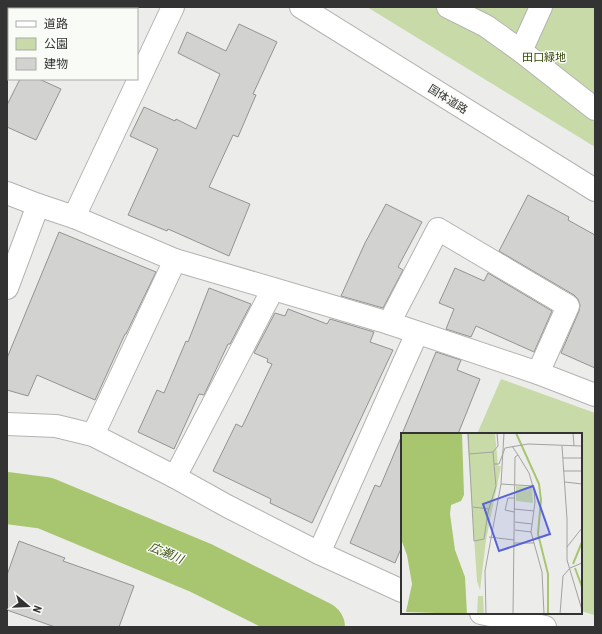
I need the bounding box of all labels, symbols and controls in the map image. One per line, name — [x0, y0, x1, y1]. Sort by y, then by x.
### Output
legend — [8, 8, 138, 80]
text: 道路 — [44, 17, 68, 31]
text: 公園 — [44, 37, 68, 51]
park label: 田口緑地 — [522, 51, 566, 64]
text: 建物 — [44, 57, 68, 71]
street label: 国体道路 — [426, 82, 470, 117]
inset map — [401, 433, 582, 614]
water label: 広瀬川 — [147, 540, 187, 567]
north arrow — [8, 586, 48, 626]
text: N — [30, 604, 44, 615]

